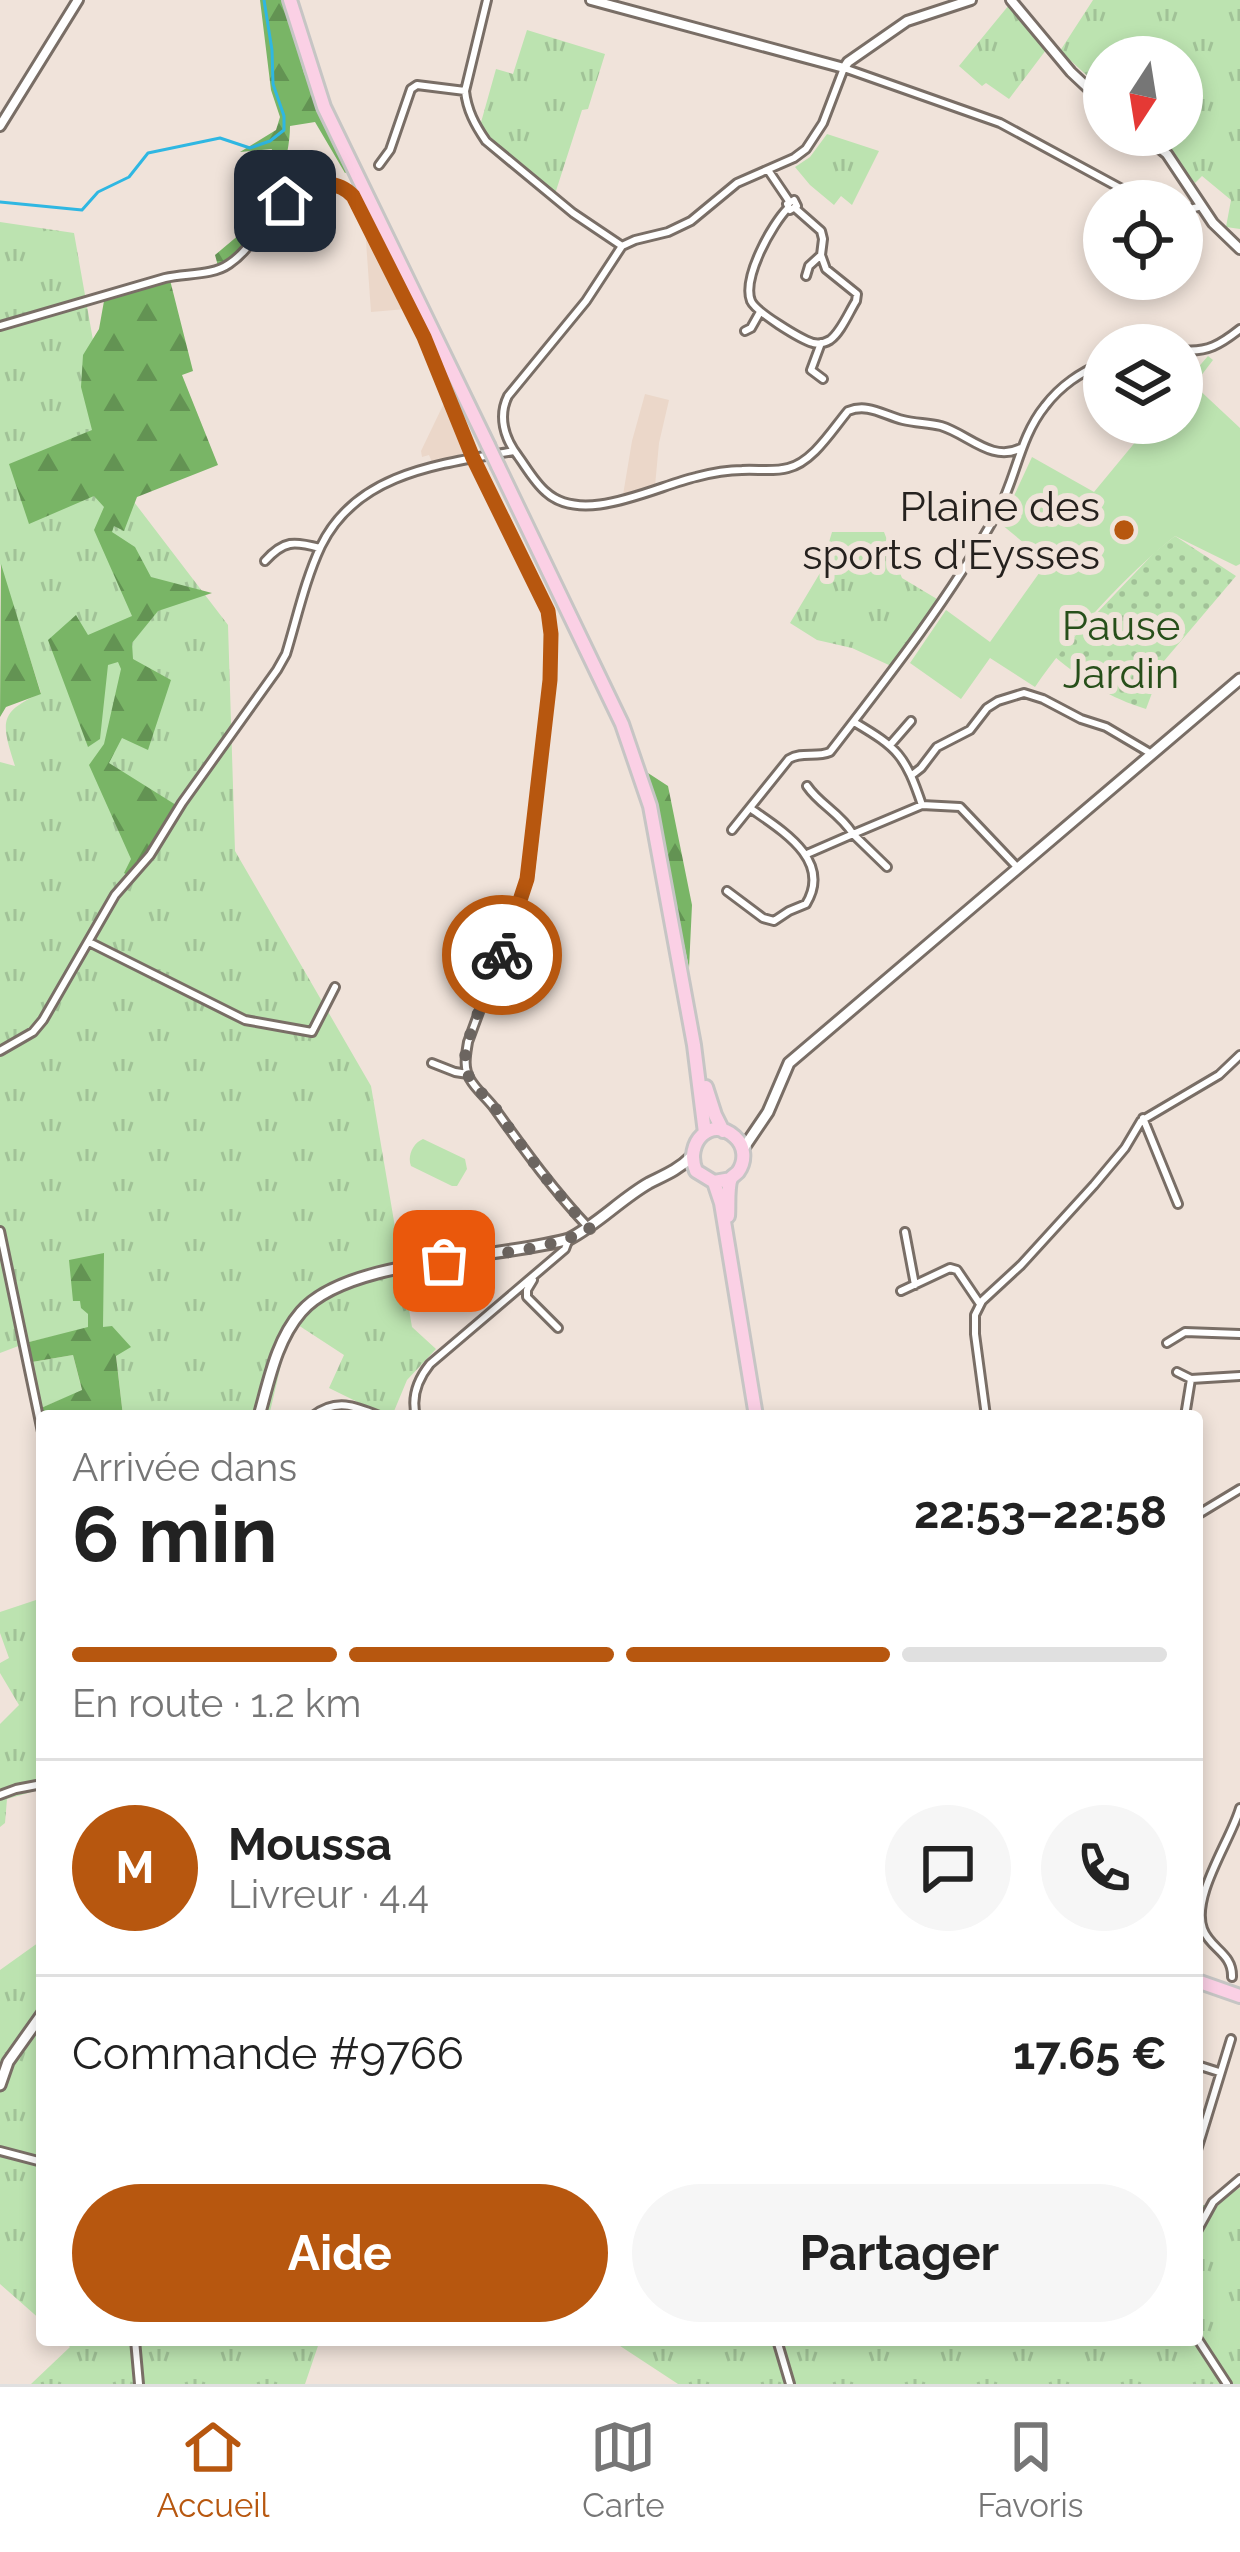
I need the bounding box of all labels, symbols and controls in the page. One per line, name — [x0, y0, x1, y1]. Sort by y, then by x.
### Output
north arrow — [1083, 36, 1203, 156]
map controls — [1083, 36, 1203, 444]
pin — [234, 150, 336, 252]
icon: home — [252, 168, 318, 234]
button: locate — [1083, 180, 1203, 300]
button: layers — [1083, 324, 1203, 444]
place label: Plaine des sports d'Eysses — [802, 482, 1100, 579]
marker: Plaine des sports d'Eysses — [1111, 517, 1137, 543]
park label: Pause Jardin — [1062, 601, 1180, 698]
courier — [442, 895, 562, 1015]
icon: bike — [469, 922, 535, 988]
pin — [393, 1210, 495, 1312]
icon: bag — [411, 1228, 477, 1294]
text: Arrivée dans — [72, 1444, 297, 1490]
text: 22:53–22:58 — [914, 1486, 1167, 1539]
text: 6 min — [72, 1489, 278, 1580]
text: En route · 1.2 km — [72, 1680, 361, 1726]
button: chat — [885, 1805, 1011, 1931]
button: phone — [1041, 1805, 1167, 1931]
text: Moussa — [228, 1818, 392, 1871]
text: M — [116, 1841, 154, 1894]
text: Livreur · 4.4 — [228, 1871, 429, 1917]
text: Commande #9766 — [72, 2027, 464, 2080]
text: 17.65 € — [1013, 2027, 1167, 2080]
button: Aide — [72, 2184, 608, 2322]
button: Partager — [632, 2184, 1167, 2322]
tab: Accueil — [156, 2414, 269, 2525]
tab: Carte — [582, 2414, 665, 2525]
tab: Favoris — [977, 2414, 1084, 2525]

